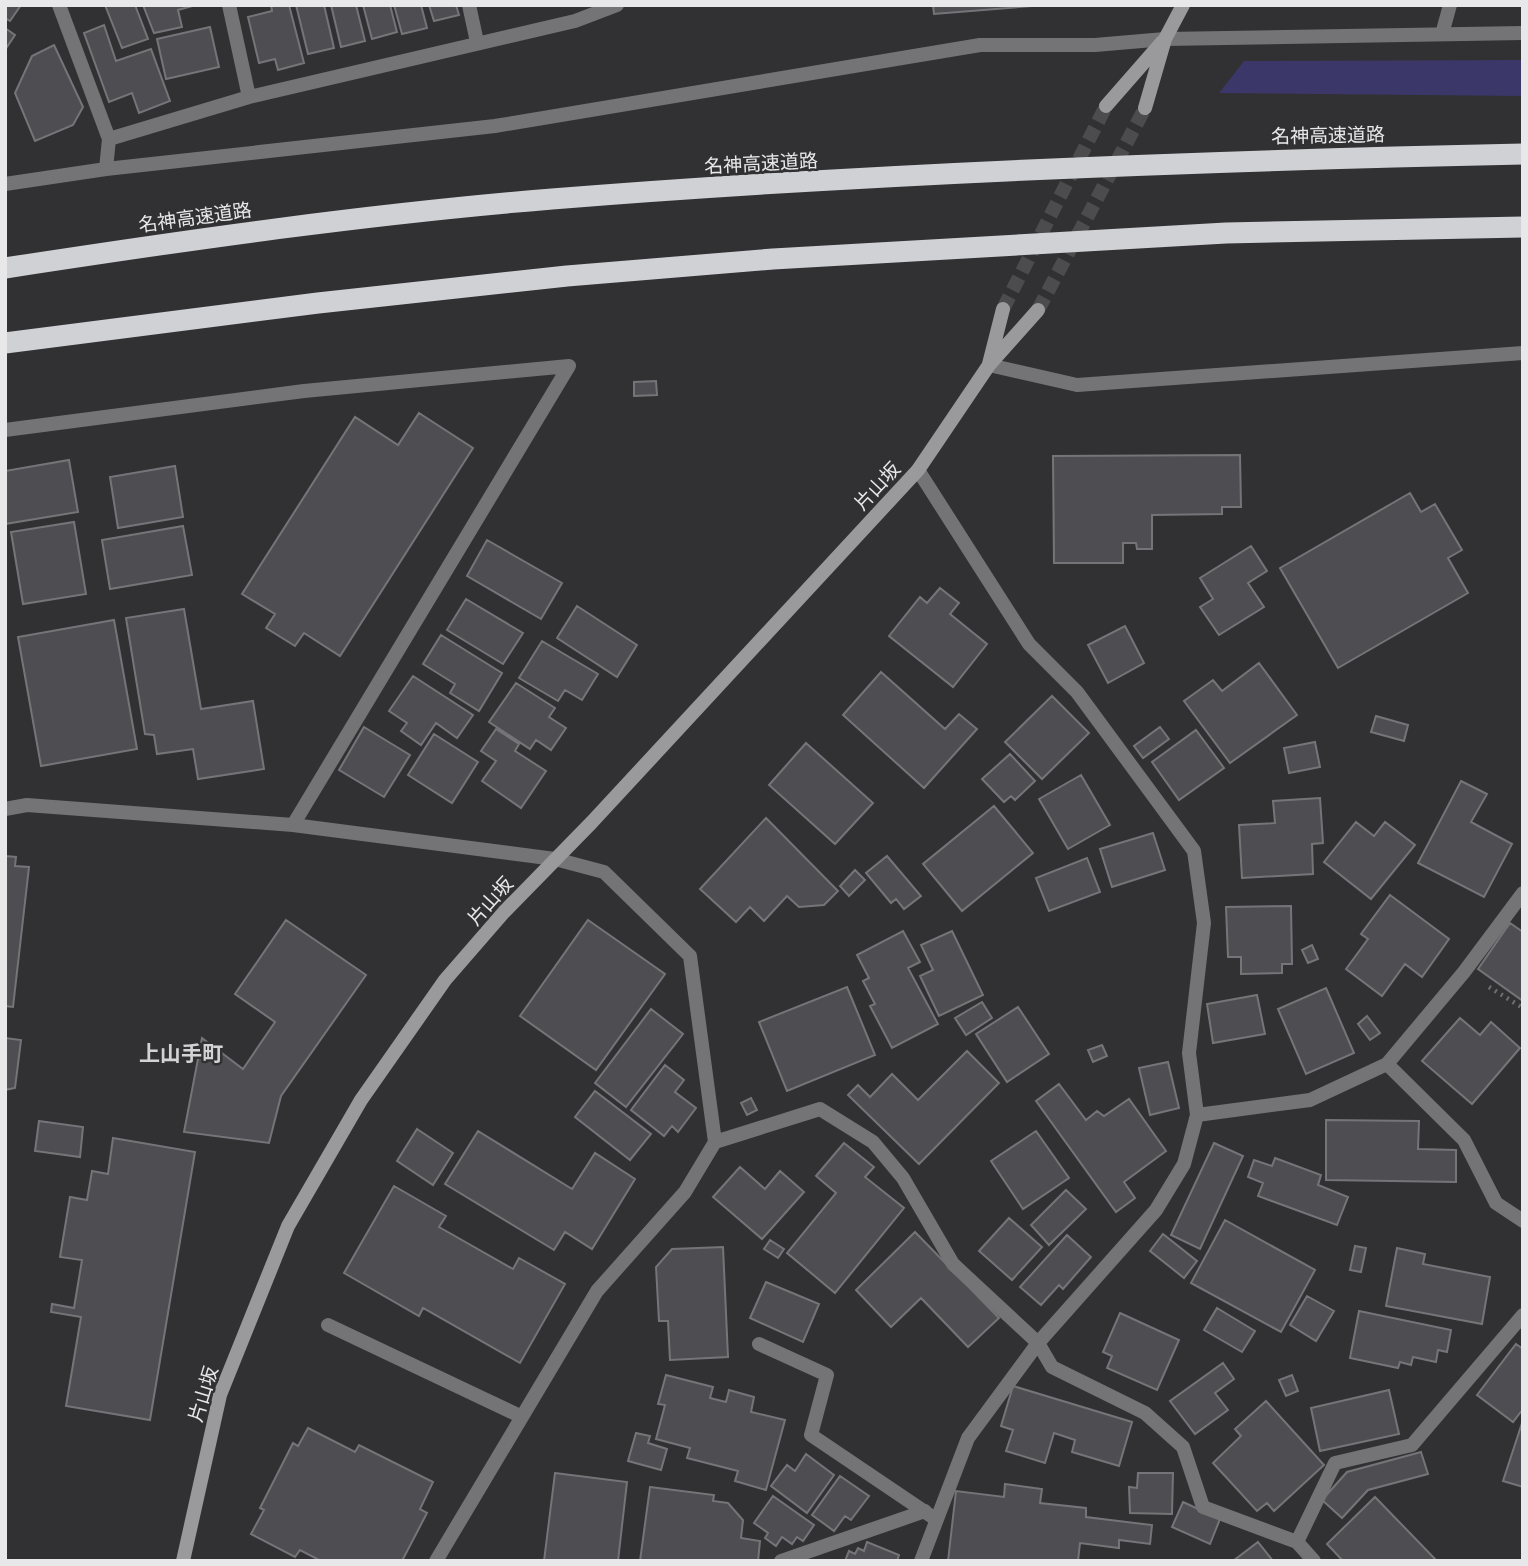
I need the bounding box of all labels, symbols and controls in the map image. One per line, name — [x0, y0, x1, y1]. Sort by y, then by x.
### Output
street label: 名神高速道路 — [1271, 121, 1385, 149]
street label: 名神高速道路 — [703, 147, 819, 179]
street label: 名神高速道路 — [137, 196, 253, 238]
street label: 片山坂 — [848, 456, 906, 516]
street label: 片山坂 — [461, 871, 519, 931]
district label: 上山手町 — [139, 1039, 223, 1067]
street label: 片山坂 — [182, 1363, 224, 1425]

